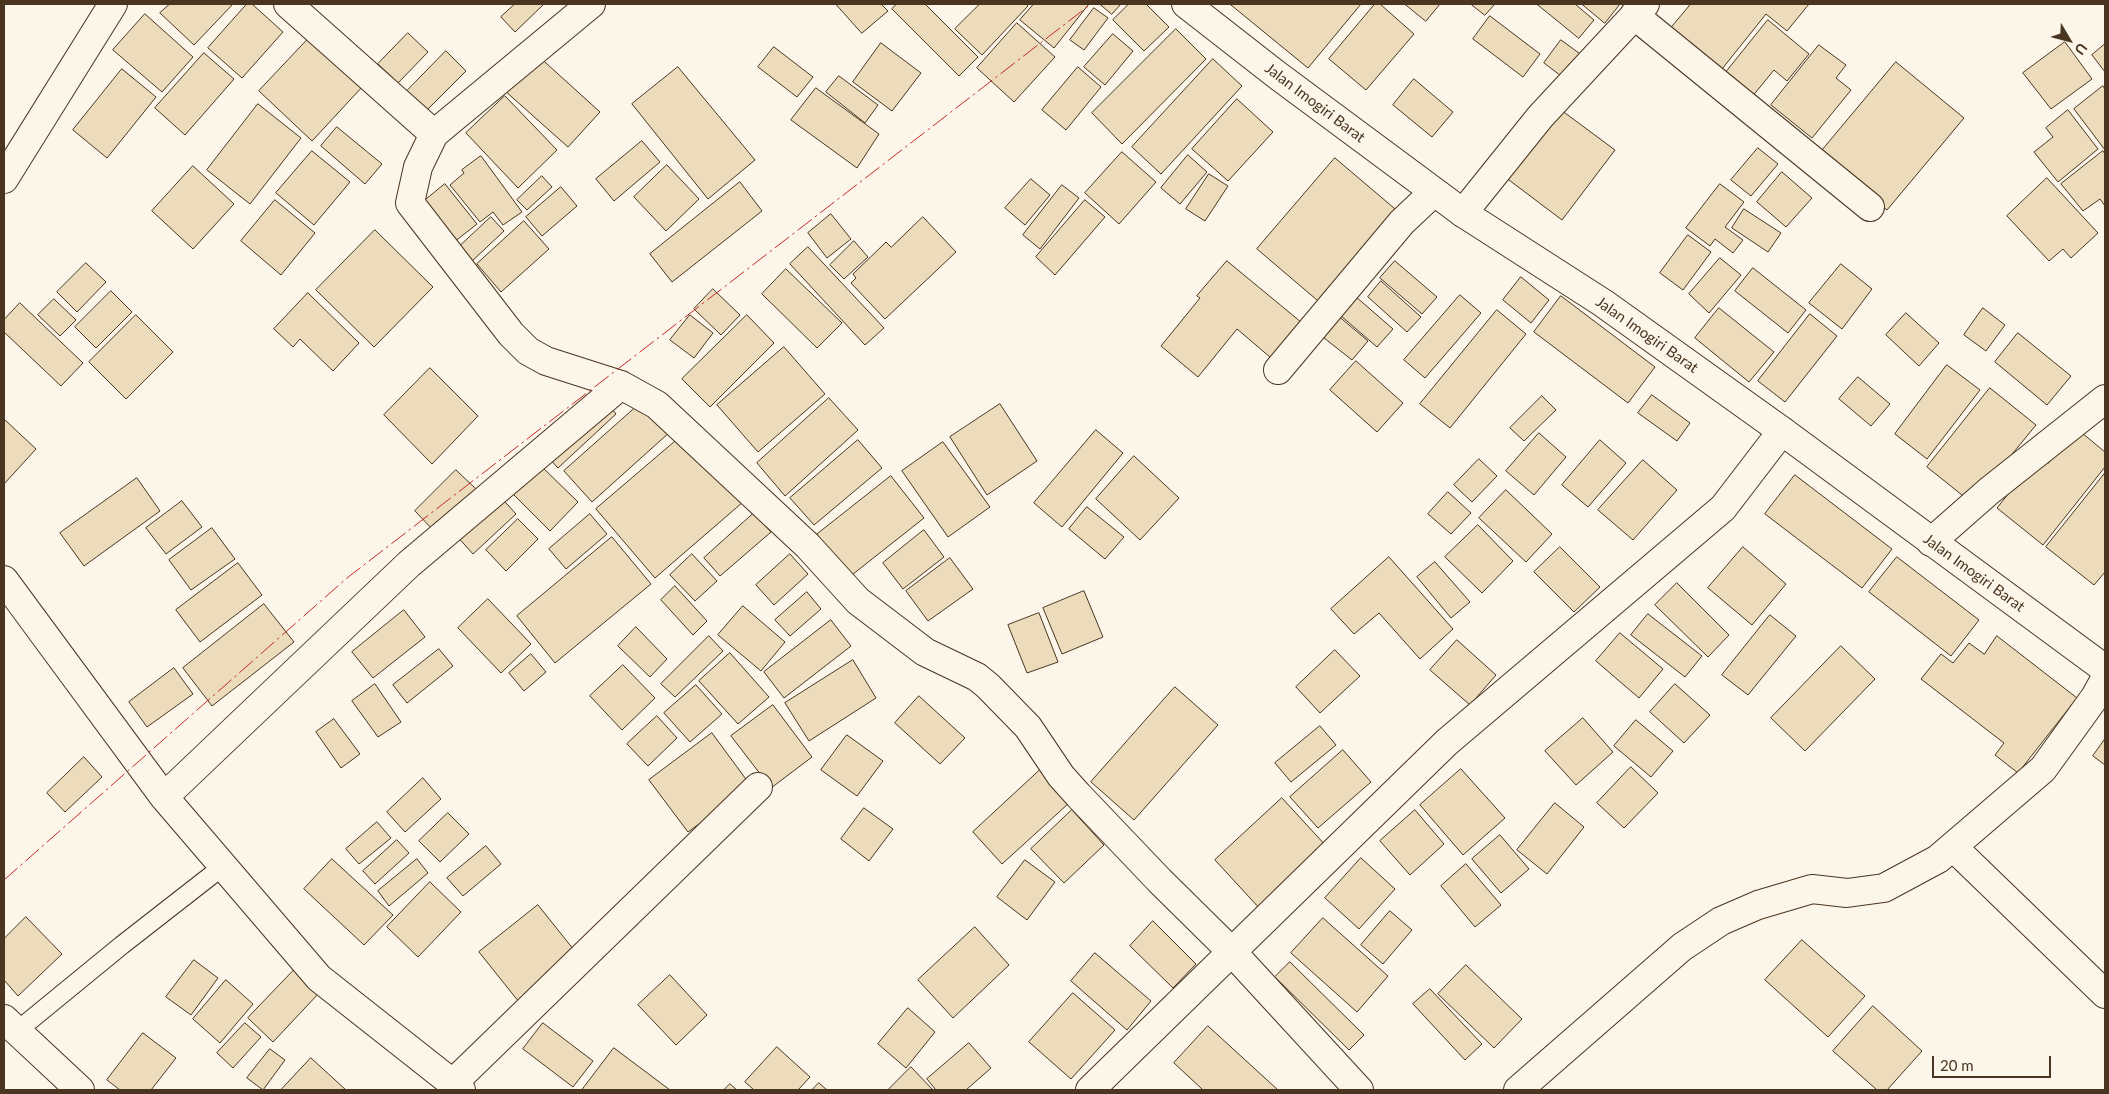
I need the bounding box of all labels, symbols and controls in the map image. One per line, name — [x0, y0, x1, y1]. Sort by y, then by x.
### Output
north arrow — [2044, 15, 2094, 65]
text: U — [2071, 40, 2091, 59]
street label: Jalan Imogiri Barat — [1261, 59, 1369, 147]
street label: Jalan Imogiri Barat — [1592, 293, 1702, 377]
street label: Jalan Imogiri Barat — [1920, 530, 2028, 616]
scale bar — [1934, 1046, 2053, 1078]
text: 20 m — [1940, 1056, 1974, 1074]

